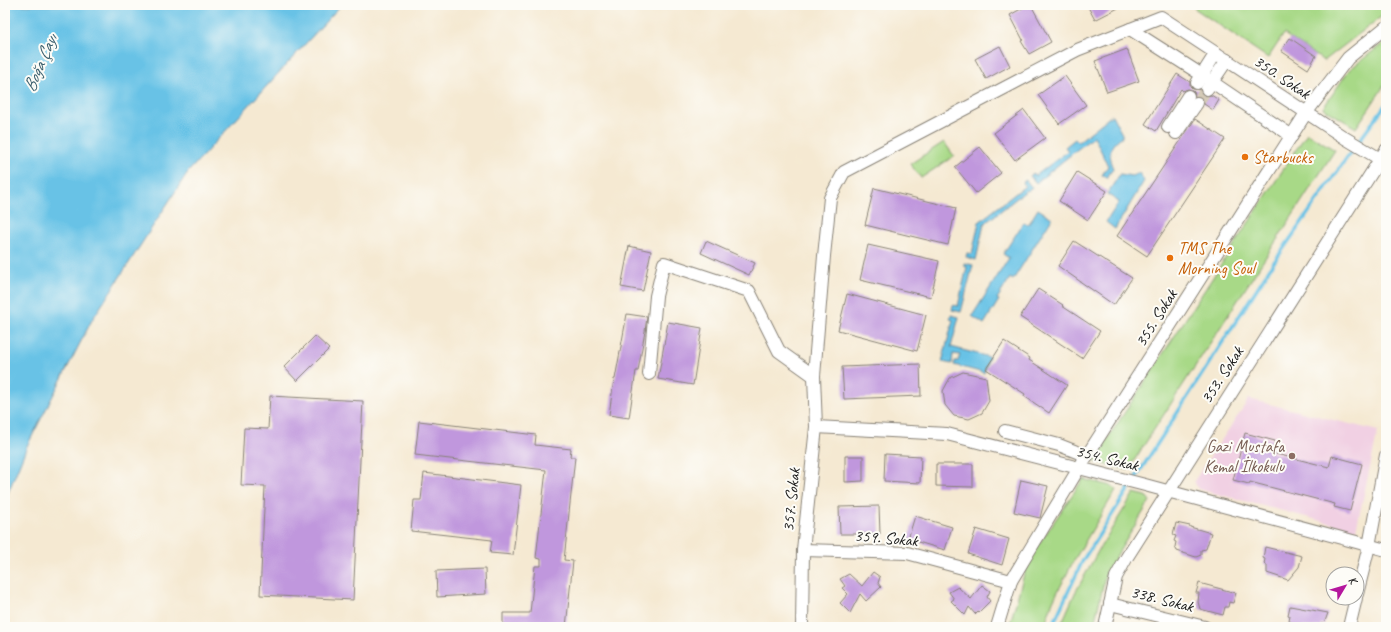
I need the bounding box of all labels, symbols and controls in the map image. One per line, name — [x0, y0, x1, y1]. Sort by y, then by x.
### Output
water label: Boğa Çayı — [18, 29, 63, 95]
street label: 350. Sokak — [1250, 50, 1316, 105]
place label: Starbucks — [1253, 147, 1315, 168]
marker: Starbucks — [1240, 152, 1250, 162]
place label: TMS The Morning Soul — [1178, 238, 1258, 279]
marker: TMS The Morning Soul — [1165, 253, 1175, 263]
street label: 355. Sokak — [1130, 284, 1183, 351]
street label: 353. Sokak — [1196, 341, 1249, 407]
place label: Gazi Mustafa Kemal İlkokulu — [1204, 436, 1286, 477]
street label: 354. Sokak — [1074, 440, 1142, 476]
marker: Gazi Mustafa Kemal İlkokulu — [1287, 451, 1297, 461]
street label: 357. Sokak — [777, 465, 805, 533]
street label: 359. Sokak — [853, 525, 920, 551]
north arrow — [1325, 566, 1365, 606]
text: K — [1346, 573, 1362, 588]
street label: 338. Sokak — [1129, 581, 1197, 617]

